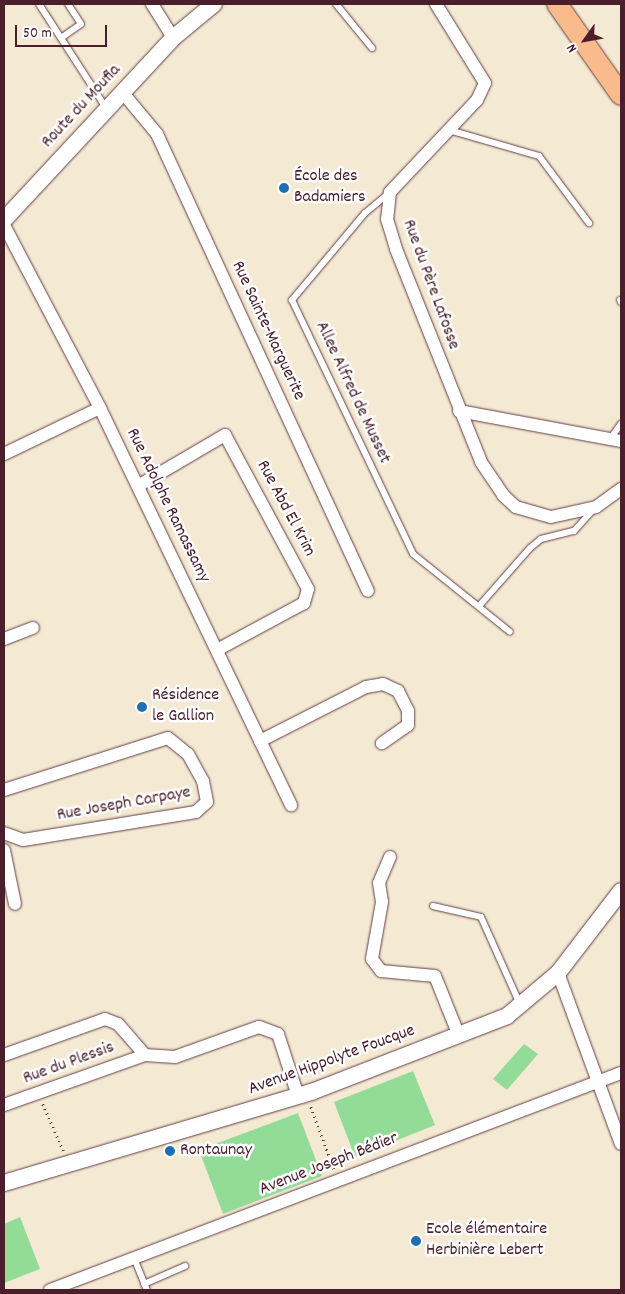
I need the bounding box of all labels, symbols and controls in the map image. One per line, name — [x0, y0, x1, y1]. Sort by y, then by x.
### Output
scale bar — [18, 15, 110, 47]
north arrow — [560, 15, 610, 65]
text: 50 m — [23, 23, 52, 45]
text: N — [562, 40, 583, 56]
street label: Route du Moufia — [38, 61, 126, 153]
place label: École des Badamiers — [294, 167, 366, 210]
marker: École des Badamiers — [278, 182, 290, 194]
street label: Rue du Père Lafosse — [396, 217, 464, 353]
street label: Rue Sainte-Marguerite — [225, 258, 309, 404]
street label: Allee Alfred de Musset — [310, 318, 394, 468]
street label: Rue Adolphe Ramassamy — [120, 425, 214, 587]
street label: Rue Abd El Krim — [251, 457, 319, 561]
place label: Résidence le Gallion — [152, 686, 219, 729]
marker: Résidence le Gallion — [136, 701, 148, 713]
street label: Rue Joseph Carpaye — [56, 783, 192, 827]
street label: Avenue Hippolyte Foucque — [246, 1021, 418, 1101]
street label: Rue du Plessis — [21, 1038, 117, 1090]
street label: Avenue Joseph Bédier — [257, 1129, 401, 1201]
place label: Rontaunay — [180, 1140, 252, 1162]
marker: Rontaunay — [164, 1145, 176, 1157]
place label: Ecole élémentaire Herbinière Lebert — [426, 1220, 547, 1262]
marker: Ecole élémentaire Herbinière Lebert — [410, 1235, 422, 1247]

